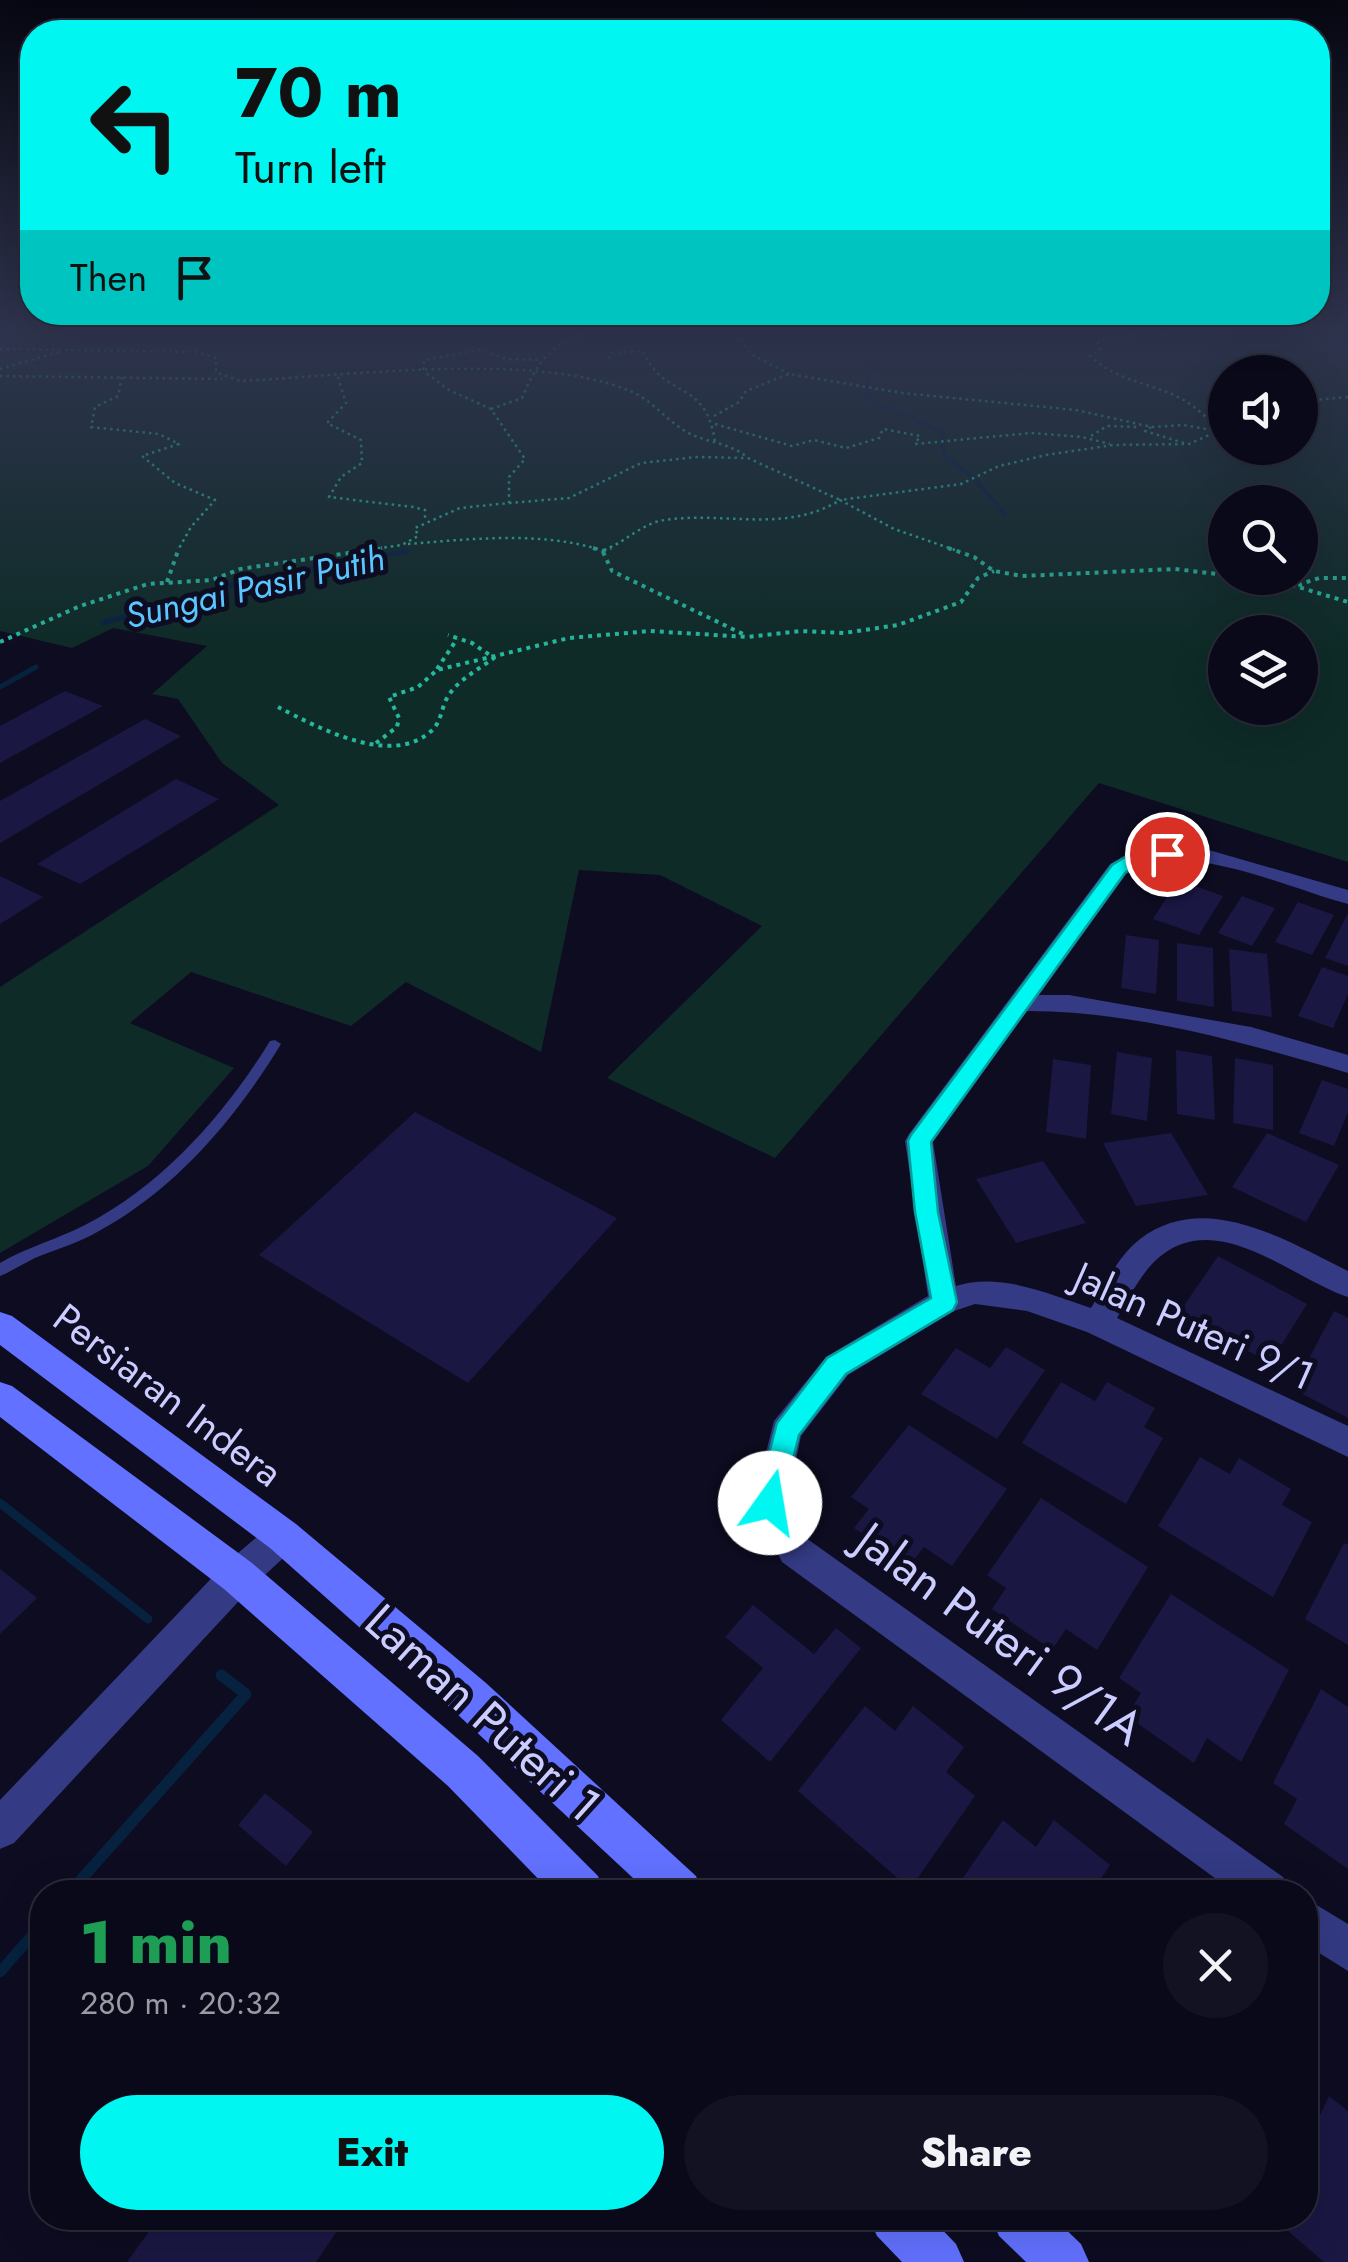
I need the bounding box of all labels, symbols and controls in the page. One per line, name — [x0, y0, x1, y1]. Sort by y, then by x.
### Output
text: 70 m — [235, 42, 402, 143]
icon: left — [70, 60, 200, 190]
text: Turn left — [235, 135, 386, 200]
text: Then — [70, 250, 147, 305]
icon: arrive — [167, 250, 222, 305]
map controls — [1208, 355, 1318, 725]
button: sound — [1208, 355, 1318, 465]
button: search — [1208, 485, 1318, 595]
water label: Sungai Pasir Putih — [121, 533, 389, 641]
button: layers — [1208, 615, 1318, 725]
pin — [1125, 812, 1210, 897]
icon: arrive — [1140, 827, 1195, 882]
street label: Jalan Puteri 9/1 — [1060, 1245, 1323, 1405]
street label: Persiaran Indera — [41, 1289, 295, 1501]
position arrow — [718, 1451, 822, 1555]
street label: Jalan Puteri 9/1A — [837, 1502, 1158, 1762]
street label: Laman Puteri 1 — [350, 1588, 616, 1838]
text: 1 min — [80, 1899, 232, 1986]
button: close — [1163, 1913, 1268, 2018]
text: 280 m · 20:32 — [80, 1980, 281, 2026]
button: Exit — [80, 2095, 664, 2210]
button: Share — [684, 2095, 1268, 2210]

